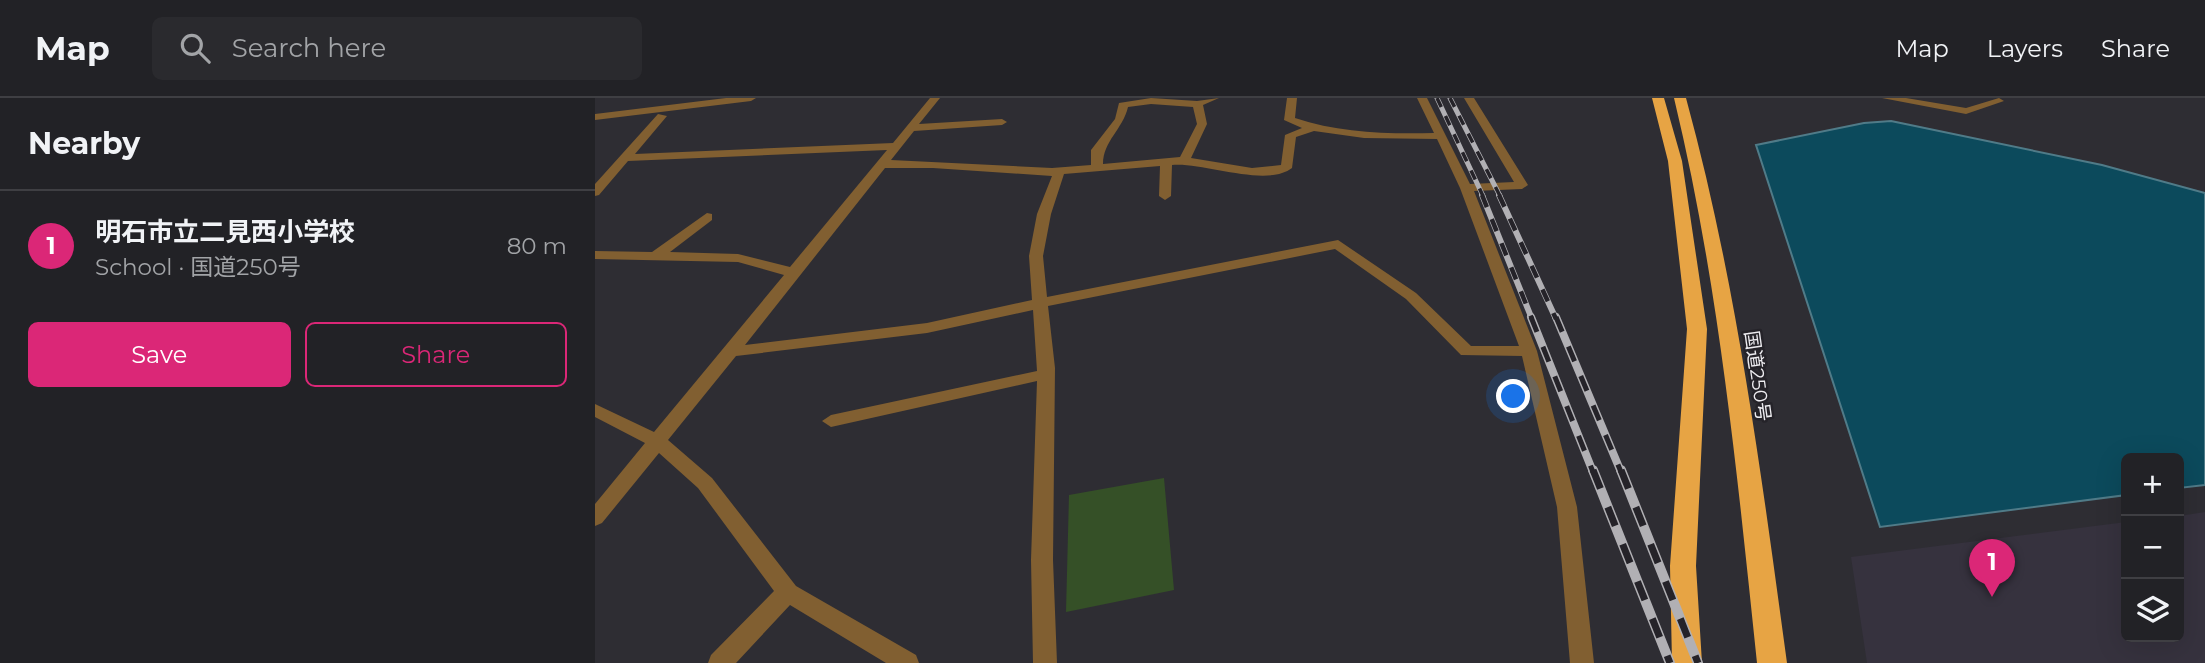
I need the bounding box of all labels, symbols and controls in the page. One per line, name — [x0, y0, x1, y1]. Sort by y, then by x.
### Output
search box — [152, 17, 642, 80]
text: Map — [35, 28, 110, 68]
icon: search — [176, 29, 214, 67]
text: Search here — [232, 32, 386, 64]
text: Map — [1895, 34, 1949, 63]
text: Layers — [1987, 34, 2063, 63]
text: Share — [2101, 34, 2170, 63]
text: Nearby — [28, 125, 140, 162]
text: 明石市立二見西小学校 — [95, 216, 355, 248]
text: 1 — [46, 232, 56, 260]
text: 80 m — [507, 232, 567, 260]
text: School · 国道250号 — [95, 253, 301, 281]
button: Save — [28, 322, 291, 387]
button: Share — [305, 322, 567, 387]
street label: 国道250号 — [1740, 329, 1775, 423]
your location — [1496, 379, 1530, 413]
map controls — [2121, 453, 2184, 642]
button: + — [2121, 453, 2184, 516]
button: − — [2121, 516, 2184, 579]
pin: 1 — [1969, 539, 2015, 597]
button: layers — [2121, 579, 2184, 642]

